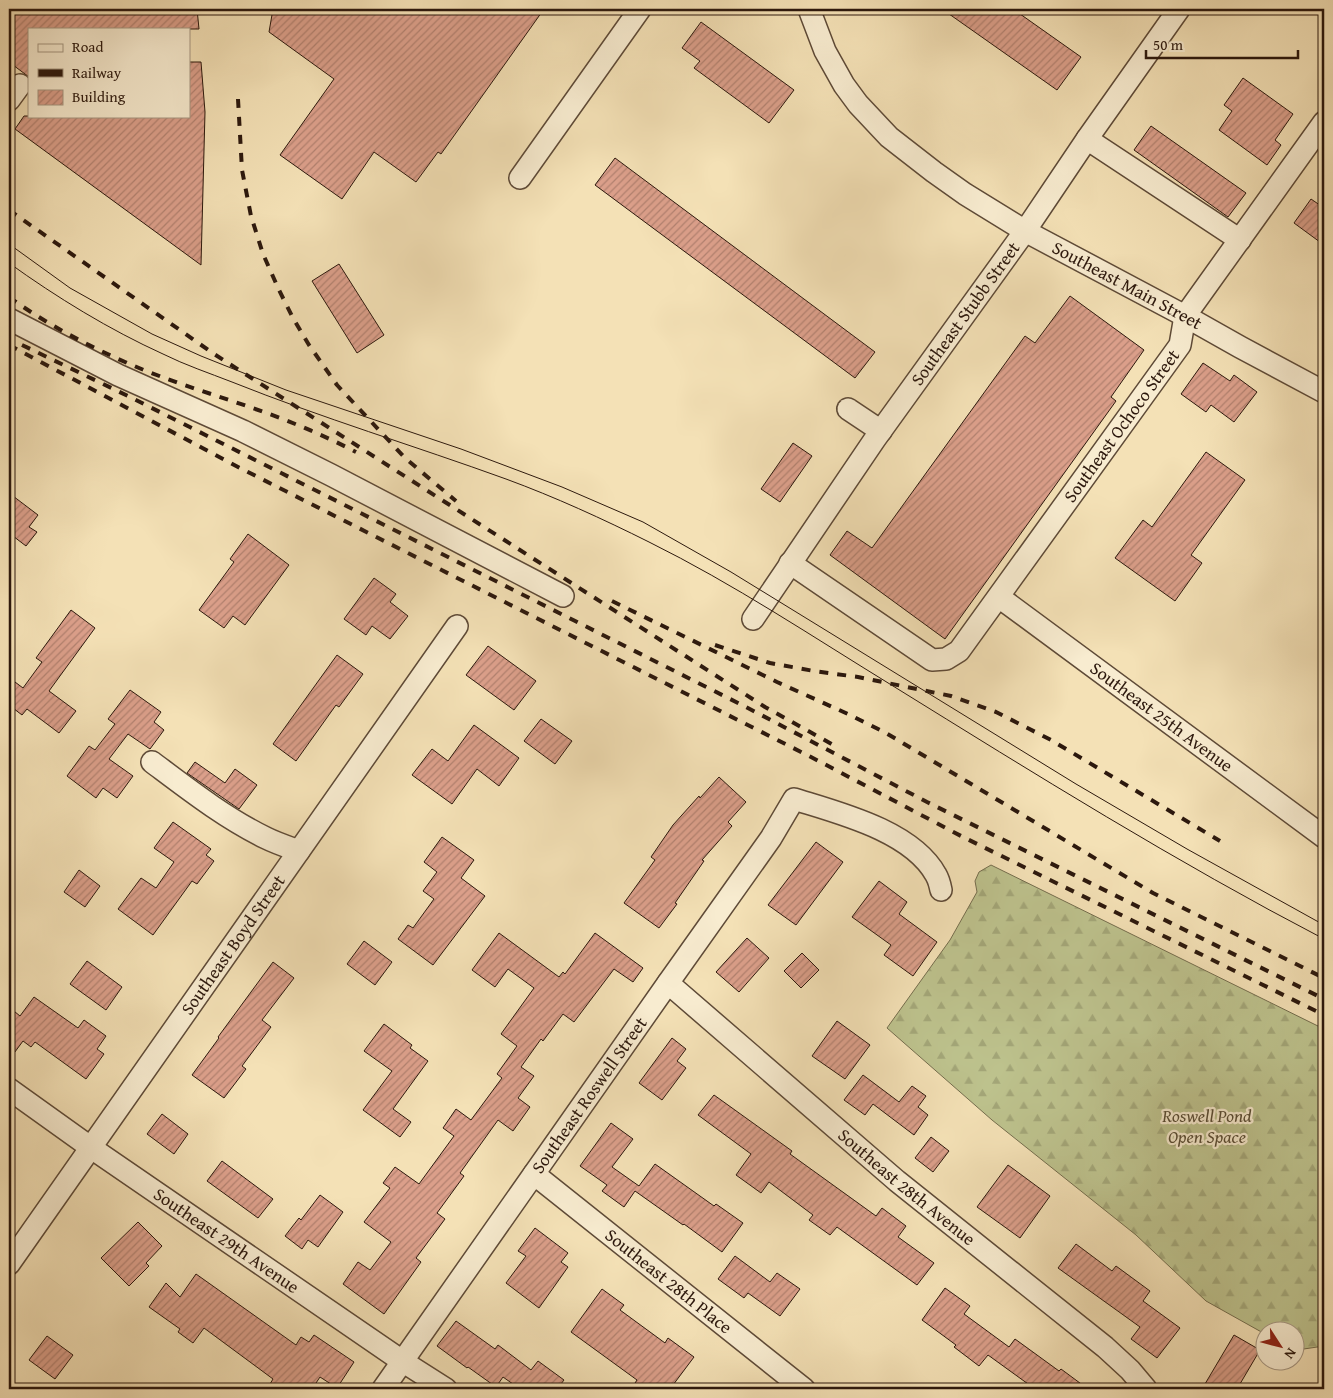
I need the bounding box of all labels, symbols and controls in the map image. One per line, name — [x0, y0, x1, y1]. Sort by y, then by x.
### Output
legend — [28, 28, 190, 118]
scale bar — [1146, 28, 1298, 60]
text: 50 m — [1153, 34, 1184, 55]
text: Road — [72, 36, 103, 57]
text: Railway — [72, 62, 122, 83]
text: Building — [72, 86, 126, 107]
street label: Southeast Main Street — [1048, 234, 1208, 336]
street label: Southeast Stubb Street — [904, 235, 1027, 391]
street label: Southeast Ochoco Street — [1057, 343, 1186, 508]
street label: Southeast 25th Avenue — [1085, 655, 1239, 778]
street label: Southeast Boyd Street — [174, 868, 292, 1020]
street label: Southeast Roswell Street — [524, 1011, 654, 1179]
park label: Roswell Pond Open Space — [1161, 1102, 1252, 1150]
street label: Southeast 28th Avenue — [832, 1122, 982, 1252]
street label: Southeast 29th Avenue — [148, 1180, 305, 1300]
street label: Southeast 28th Place — [599, 1222, 738, 1340]
north arrow — [1256, 1320, 1306, 1370]
text: N — [1279, 1344, 1301, 1364]

